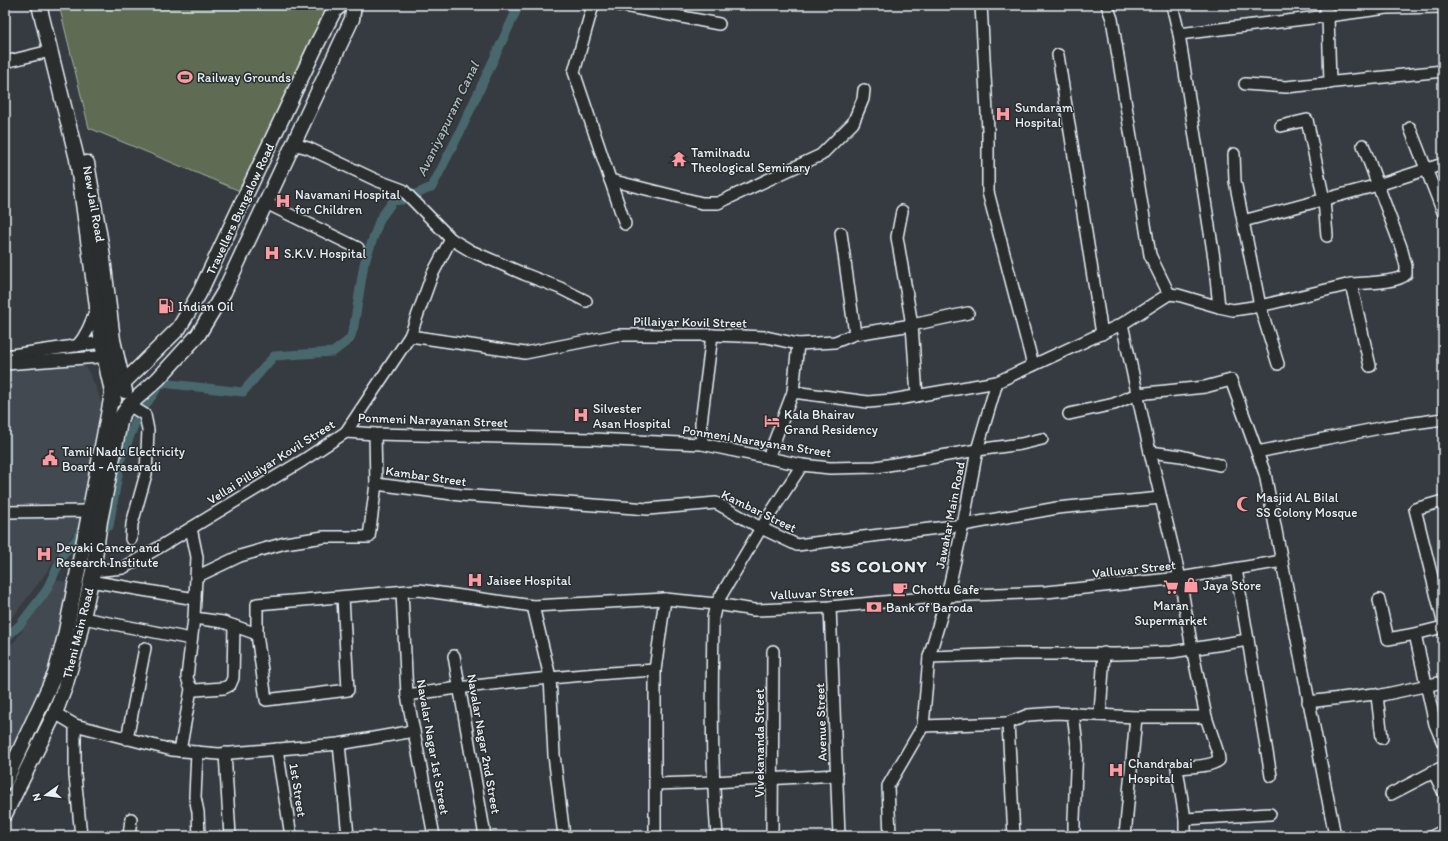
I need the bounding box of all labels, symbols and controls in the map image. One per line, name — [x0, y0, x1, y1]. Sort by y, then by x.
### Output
water label: Avaniyapuram Canal — [413, 58, 484, 179]
sports icon: Railway Grounds — [176, 68, 194, 86]
place label: Railway Grounds — [197, 70, 291, 85]
place label: Sundaram Hospital — [1015, 100, 1073, 130]
hospital icon: Sundaram Hospital — [994, 105, 1012, 123]
street label: Travellers Bungalow Road — [203, 141, 277, 277]
place label: Tamilnadu Theological Seminary — [691, 145, 810, 175]
temple icon: Tamilnadu Theological Seminary — [670, 150, 688, 168]
street label: New Jail Road — [80, 165, 108, 243]
place label: Navamani Hospital for Children — [295, 187, 400, 217]
hospital icon: Navamani Hospital for Children — [274, 192, 292, 210]
hospital icon: S.K.V. Hospital — [263, 244, 281, 262]
place label: S.K.V. Hospital — [284, 246, 366, 261]
fuel station icon: Indian Oil — [157, 297, 175, 315]
place label: Indian Oil — [178, 299, 234, 314]
street label: Pillaiyar Kovil Street — [633, 314, 747, 330]
place label: Silvester Asan Hospital — [593, 401, 671, 431]
hospital icon: Silvester Asan Hospital — [572, 406, 590, 424]
place label: Kala Bhairav Grand Residency — [784, 407, 878, 437]
street label: Ponmeni Narayanan Street — [358, 410, 508, 430]
hotel icon: Kala Bhairav Grand Residency — [763, 412, 781, 430]
street label: Vellai Pillaiyar Kovil Street — [204, 416, 338, 507]
street label: Ponmeni Narayanan Street — [682, 422, 833, 460]
place label: Tamil Nadu Electricity Board - Arasaradi — [62, 444, 185, 474]
public building icon: Tamil Nadu Electricity Board - Arasaradi — [41, 449, 59, 467]
street label: Jawahar Main Road — [932, 460, 968, 570]
street label: Kambar Street — [384, 463, 468, 489]
street label: Kambar Street — [719, 486, 799, 536]
place label: Masjid AL Bilal SS Colony Mosque — [1256, 490, 1357, 520]
mosque icon: Masjid AL Bilal SS Colony Mosque — [1235, 495, 1253, 513]
place label: Devaki Cancer and Research Institute — [56, 540, 160, 570]
hospital icon: Devaki Cancer and Research Institute — [35, 545, 53, 563]
district label: SS COLONY — [830, 556, 928, 576]
street label: Valluvar Street — [1092, 557, 1177, 581]
hospital icon: Jaisee Hospital — [466, 571, 484, 589]
place label: Jaisee Hospital — [487, 573, 572, 588]
shop icon: Jaya Store — [1182, 576, 1200, 594]
supermarket icon: Maran Supermarket — [1162, 578, 1180, 596]
place label: Jaya Store — [1203, 578, 1261, 593]
cafe icon: Chottu Cafe — [891, 580, 909, 598]
place label: Chottu Cafe — [912, 582, 979, 597]
street label: Valluvar Street — [770, 583, 854, 603]
street label: Theni Main Road — [59, 586, 97, 680]
bank icon: Bank of Baroda — [865, 598, 883, 616]
place label: Maran Supermarket — [1134, 598, 1208, 628]
place label: Bank of Baroda — [886, 600, 973, 615]
street label: Navalar Nagar 2nd Street — [464, 673, 504, 815]
street label: Navalar Nagar 1st Street — [414, 678, 452, 816]
street label: Avenue Street — [812, 683, 830, 761]
street label: Vivekananda Street — [752, 688, 767, 798]
place label: Chandrabai Hospital — [1128, 756, 1193, 786]
hospital icon: Chandrabai Hospital — [1107, 761, 1125, 779]
street label: 1st Street — [286, 762, 310, 818]
north arrow — [26, 775, 66, 815]
text: N — [30, 792, 44, 802]

